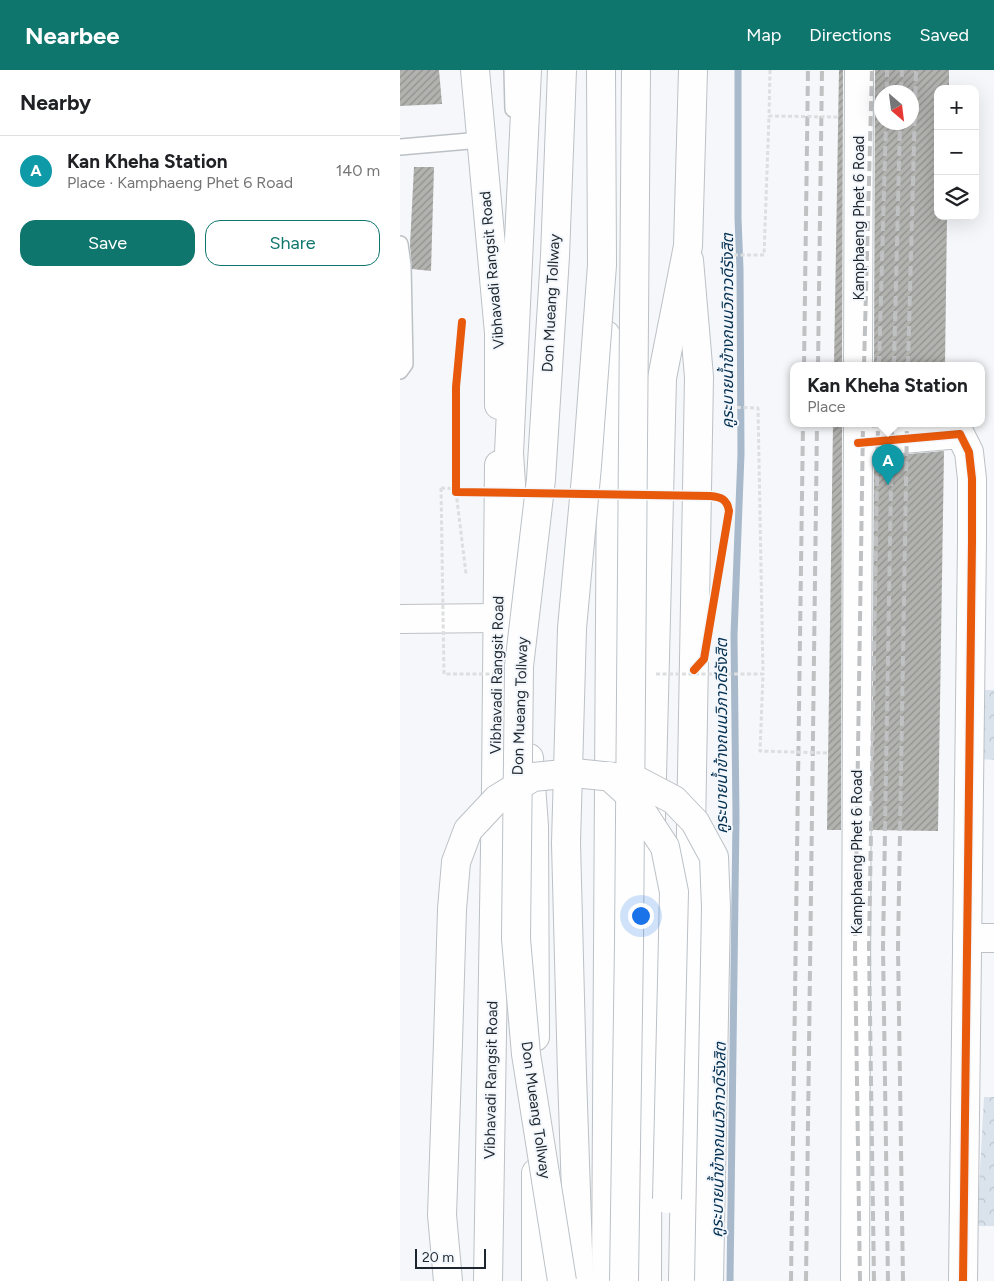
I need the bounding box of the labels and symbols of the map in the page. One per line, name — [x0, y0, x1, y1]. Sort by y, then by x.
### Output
north arrow — [874, 85, 919, 130]
street label: Kamphaeng Phet 6 Road — [850, 136, 868, 300]
street label: Vibhavadi Rangsit Road — [476, 190, 508, 350]
water label: คูระบายน้ำข้างถนนวิภาวดีรังสิต — [716, 232, 738, 429]
street label: Don Mueang Tollway — [538, 233, 564, 373]
pin: A — [872, 444, 904, 485]
street label: Vibhavadi Rangsit Road — [487, 596, 507, 754]
street label: Don Mueang Tollway — [509, 636, 531, 776]
water label: คูระบายน้ำข้างถนนวิภาวดีรังสิต — [710, 637, 732, 834]
street label: Kamphaeng Phet 6 Road — [848, 770, 866, 934]
your location — [628, 903, 654, 929]
street label: Vibhavadi Rangsit Road — [481, 1001, 501, 1159]
street label: Don Mueang Tollway — [517, 1040, 555, 1180]
water label: คูระบายน้ำข้างถนนวิภาวดีรังสิต — [705, 1041, 731, 1238]
scale bar — [415, 1246, 486, 1269]

